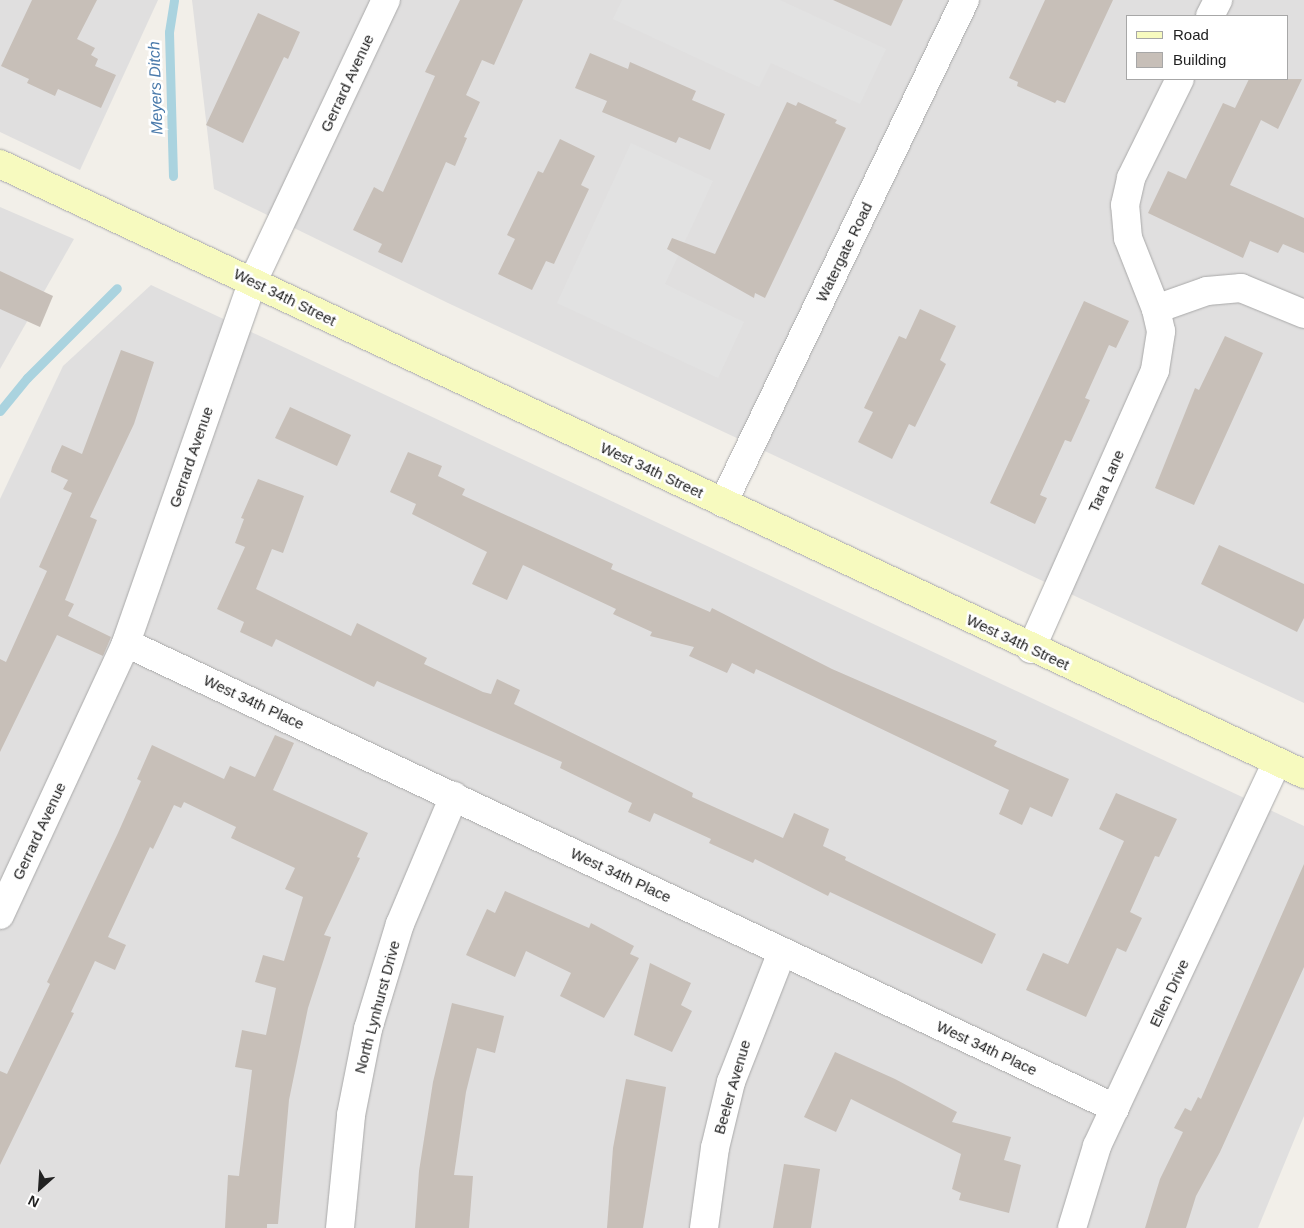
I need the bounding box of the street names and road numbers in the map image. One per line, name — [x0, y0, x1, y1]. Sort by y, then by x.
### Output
street label: Gerrard Avenue — [316, 31, 378, 135]
street label: Watergate Road — [812, 199, 876, 305]
street label: West 34th Street — [231, 264, 339, 330]
street label: Gerrard Avenue — [165, 404, 217, 510]
street label: West 34th Street — [598, 438, 706, 502]
street label: Tara Lane — [1084, 447, 1128, 515]
street label: West 34th Street — [964, 610, 1072, 674]
street label: West 34th Place — [201, 671, 307, 733]
street label: Gerrard Avenue — [8, 779, 70, 883]
street label: West 34th Place — [568, 844, 674, 906]
street label: North Lynhurst Drive — [351, 939, 403, 1075]
street label: Ellen Drive — [1146, 956, 1192, 1030]
street label: West 34th Place — [934, 1017, 1040, 1079]
street label: Beeler Avenue — [710, 1037, 754, 1137]

